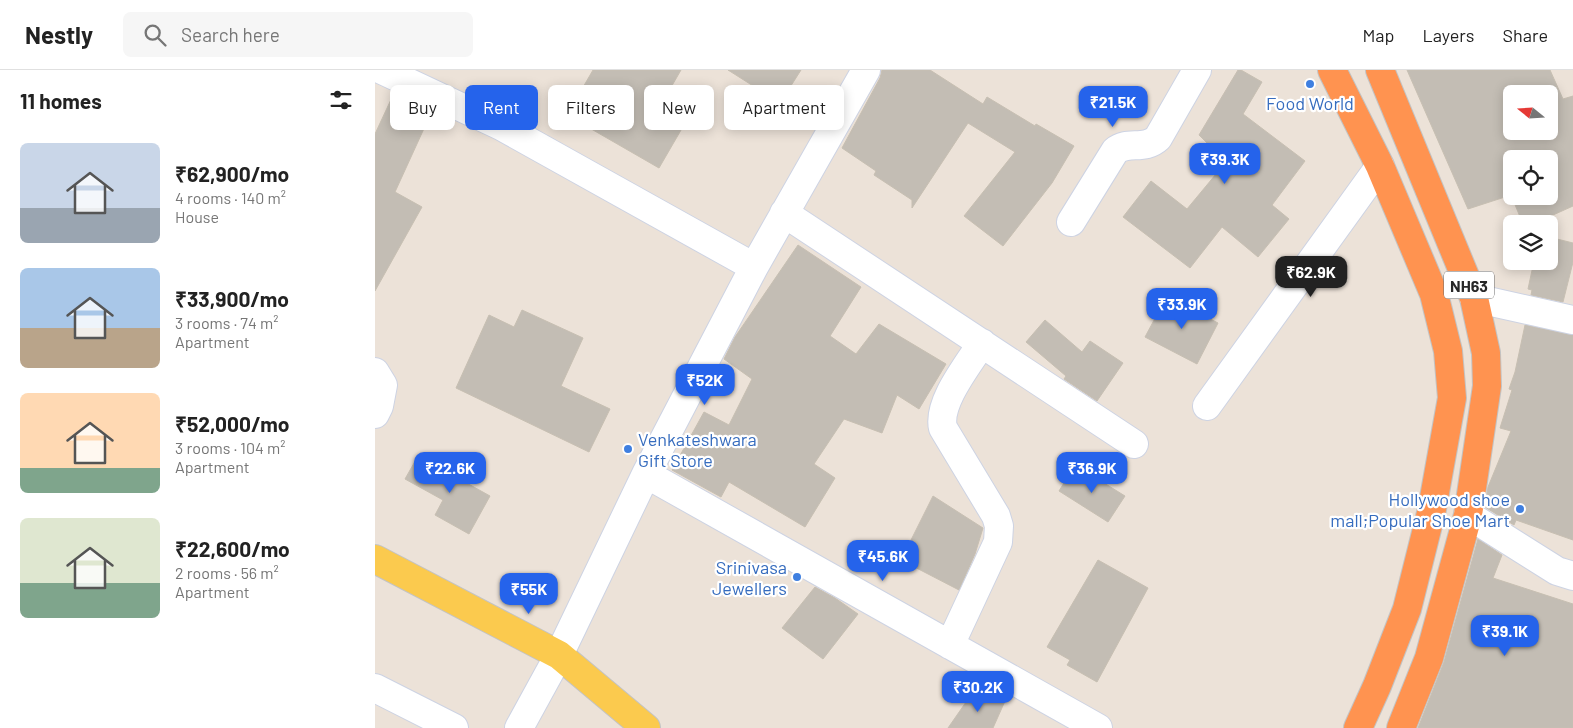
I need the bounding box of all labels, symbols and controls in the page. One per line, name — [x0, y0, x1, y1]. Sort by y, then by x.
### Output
search box — [123, 12, 473, 57]
text: Nestly — [25, 20, 93, 49]
icon: search — [141, 21, 169, 49]
text: Search here — [181, 23, 280, 46]
text: Map — [1362, 24, 1394, 46]
text: Layers — [1422, 24, 1475, 46]
text: Share — [1503, 24, 1548, 46]
marker: Food World — [1304, 78, 1316, 90]
chip: Buy — [390, 85, 455, 130]
chip: Rent — [465, 85, 538, 130]
chip: Filters — [548, 85, 634, 130]
chip: New — [644, 85, 714, 130]
chip: Apartment — [724, 85, 844, 130]
pin: ₹21.5K — [1072, 85, 1154, 128]
north arrow — [1503, 85, 1557, 140]
map controls — [1503, 85, 1558, 270]
icon: filters — [327, 86, 355, 114]
text: 11 homes — [20, 88, 102, 113]
text: ₹21.5K — [1090, 92, 1136, 111]
place label: Food World — [1266, 92, 1354, 114]
pin: ₹39.3K — [1184, 142, 1266, 185]
text: ₹39.3K — [1200, 149, 1250, 168]
button: locate — [1503, 150, 1558, 205]
text: ₹62,900/mo — [175, 161, 289, 186]
icon: home — [60, 163, 120, 223]
text: 4 rooms · 140 m² — [175, 188, 286, 207]
text: House — [175, 207, 219, 226]
button: layers — [1503, 215, 1558, 270]
pin: ₹62.9K — [1270, 256, 1352, 298]
text: ₹62.9K — [1286, 262, 1336, 281]
road number: NH63 — [1444, 272, 1494, 298]
text: ₹33,900/mo — [175, 286, 289, 311]
icon: home — [60, 288, 120, 348]
pin: ₹33.9K — [1141, 288, 1223, 330]
text: ₹33.9K — [1157, 294, 1207, 313]
text: 3 rooms · 74 m² — [175, 313, 278, 332]
text: Apartment — [175, 332, 250, 351]
pin: ₹52K — [675, 364, 735, 406]
text: ₹52K — [687, 370, 723, 389]
text: ₹52,000/mo — [175, 411, 290, 436]
icon: home — [60, 413, 120, 473]
place label: Venkateshwara Gift Store — [638, 428, 757, 471]
text: 3 rooms · 104 m² — [175, 438, 285, 457]
marker: Venkateshwara Gift Store — [622, 443, 634, 455]
pin: ₹22.6K — [409, 452, 491, 494]
pin: ₹36.9K — [1051, 452, 1133, 494]
text: Apartment — [175, 457, 250, 476]
text: ₹22.6K — [425, 458, 475, 477]
text: ₹36.9K — [1067, 458, 1117, 477]
place label: Hollywood shoe mall;Popular Shoe Mart — [1330, 488, 1510, 531]
marker: Hollywood shoe mall;Popular Shoe Mart — [1514, 503, 1526, 515]
text: ₹22,600/mo — [175, 536, 290, 561]
icon: home — [60, 538, 120, 598]
pin: ₹45.6K — [842, 540, 924, 582]
text: ₹45.6K — [858, 546, 908, 565]
place label: Srinivasa Jewellers — [712, 556, 787, 599]
text: 2 rooms · 56 m² — [175, 563, 279, 582]
marker: Srinivasa Jewellers — [791, 571, 803, 583]
pin: ₹55K — [499, 572, 559, 615]
text: ₹55K — [511, 579, 547, 598]
text: Apartment — [175, 582, 250, 601]
pin: ₹39.1K — [1464, 614, 1546, 657]
text: ₹39.1K — [1482, 621, 1528, 640]
pin: ₹30.2K — [937, 670, 1019, 713]
text: ₹30.2K — [953, 677, 1003, 696]

